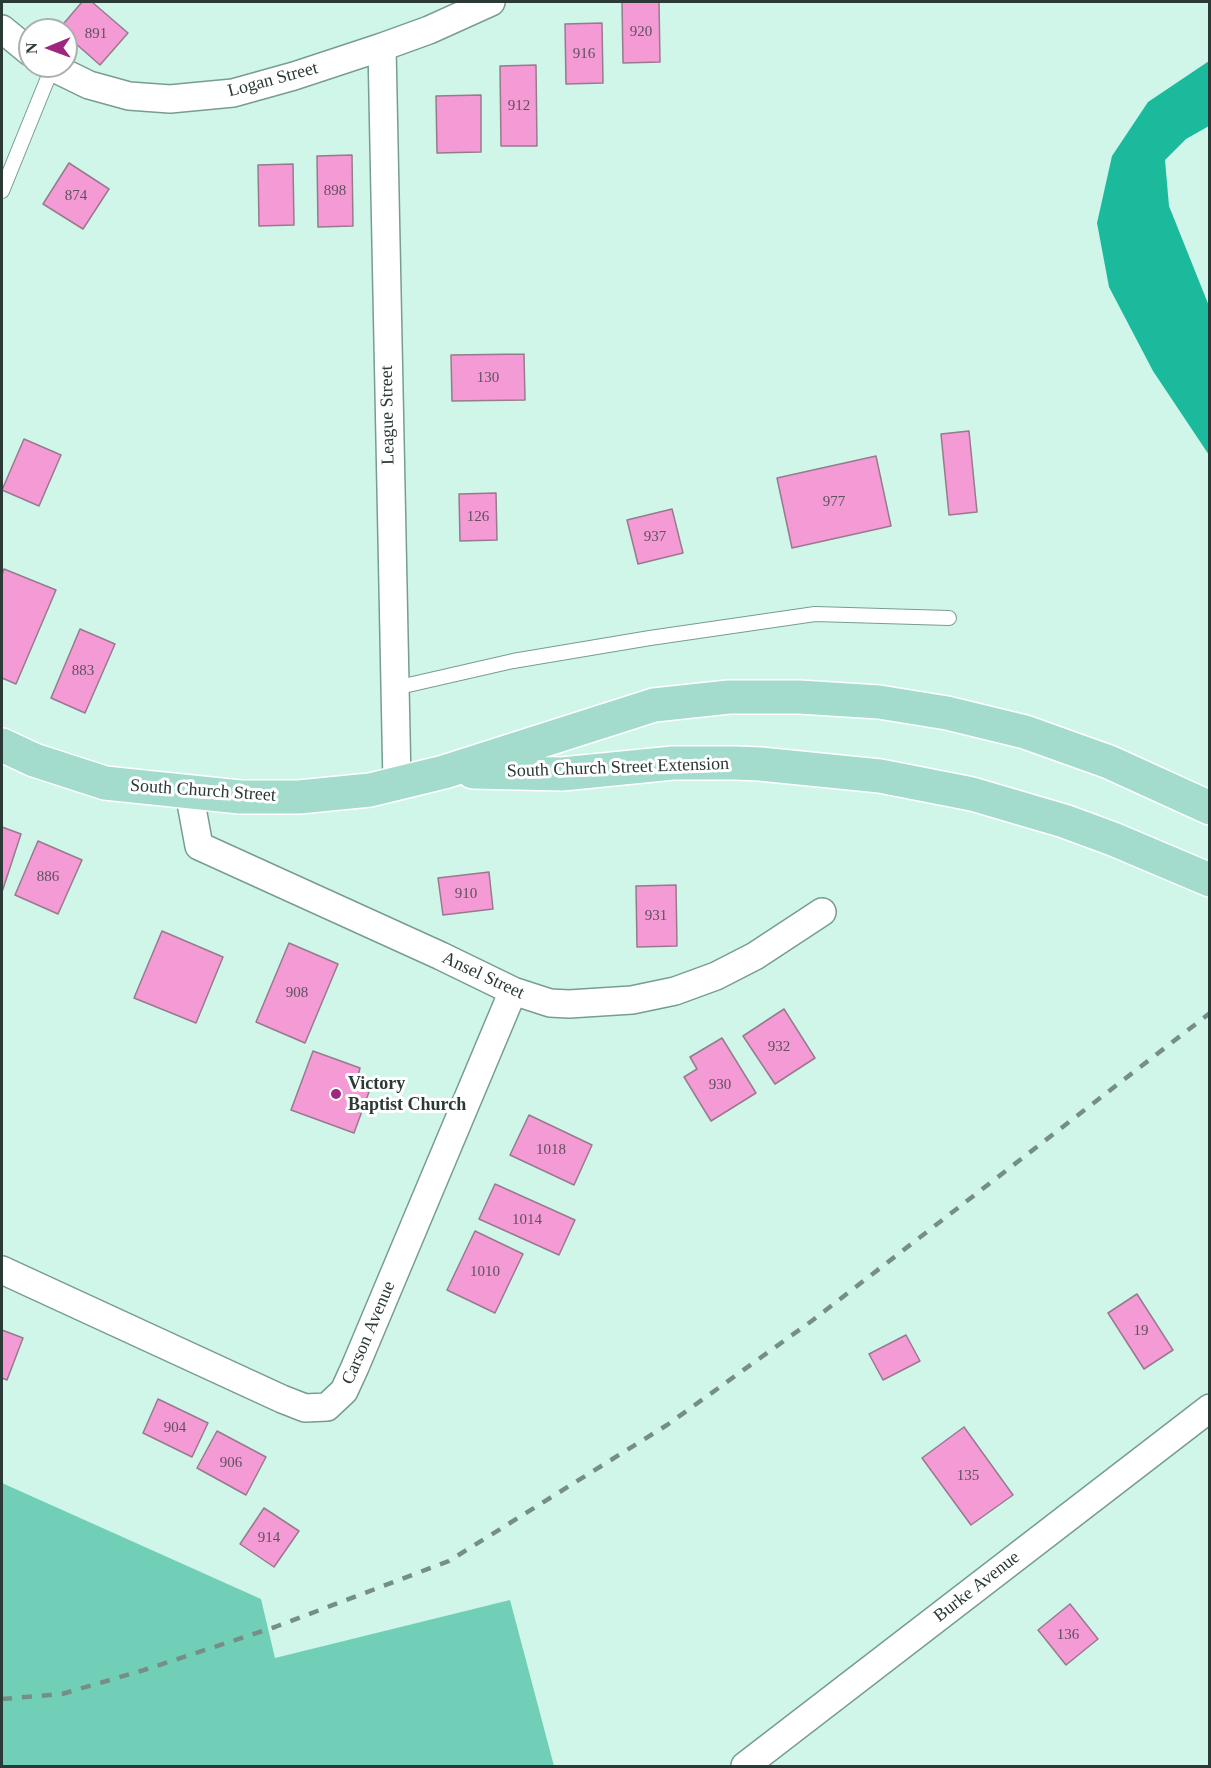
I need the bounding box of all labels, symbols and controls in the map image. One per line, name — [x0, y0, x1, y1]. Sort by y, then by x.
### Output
north arrow — [18, 18, 78, 78]
house number: 920 — [630, 23, 652, 41]
house number: 891 — [85, 25, 107, 43]
text: N — [23, 42, 40, 54]
house number: 916 — [573, 45, 595, 63]
street label: Logan Street — [226, 58, 320, 102]
house number: 912 — [508, 97, 530, 115]
house number: 898 — [324, 182, 346, 200]
house number: 874 — [65, 187, 87, 205]
street label: League Street — [376, 365, 400, 465]
house number: 130 — [477, 369, 499, 387]
house number: 977 — [823, 493, 845, 511]
house number: 126 — [467, 508, 489, 526]
house number: 937 — [644, 528, 666, 546]
house number: 883 — [72, 662, 94, 680]
street label: South Church Street Extension — [506, 753, 730, 783]
street label: South Church Street — [129, 775, 277, 807]
house number: 886 — [37, 868, 59, 886]
house number: 910 — [455, 885, 477, 903]
house number: 931 — [645, 907, 667, 925]
street label: Ansel Street — [438, 948, 528, 1004]
house number: 908 — [286, 984, 308, 1002]
house number: 932 — [768, 1038, 790, 1056]
place label: Victory Baptist Church — [348, 1073, 466, 1116]
house number: 930 — [709, 1076, 731, 1094]
marker: Victory Baptist Church — [329, 1087, 343, 1101]
house number: 1018 — [536, 1141, 566, 1159]
house number: 1014 — [512, 1211, 542, 1229]
house number: 1010 — [470, 1263, 500, 1281]
street label: Carson Avenue — [338, 1278, 400, 1388]
house number: 19 — [1134, 1322, 1148, 1340]
house number: 904 — [164, 1419, 186, 1437]
house number: 906 — [220, 1454, 242, 1472]
house number: 135 — [957, 1467, 979, 1485]
house number: 914 — [258, 1529, 280, 1547]
street label: Burke Avenue — [930, 1547, 1024, 1627]
house number: 136 — [1057, 1626, 1079, 1644]

